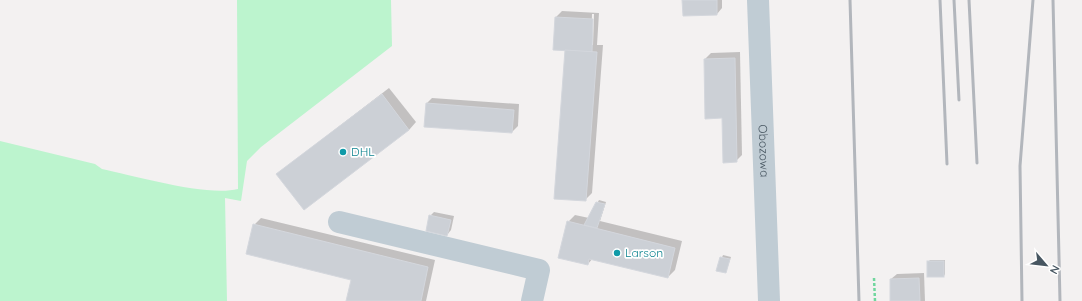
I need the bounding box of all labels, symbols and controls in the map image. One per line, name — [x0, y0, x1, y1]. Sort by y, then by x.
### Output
street label: Obozowa — [756, 124, 772, 178]
place label: DHL — [351, 144, 375, 159]
marker: DHL — [338, 147, 348, 157]
place label: Larson — [625, 245, 663, 260]
north arrow — [1026, 245, 1066, 285]
marker: Larson — [612, 248, 622, 258]
text: N — [1047, 263, 1063, 277]

